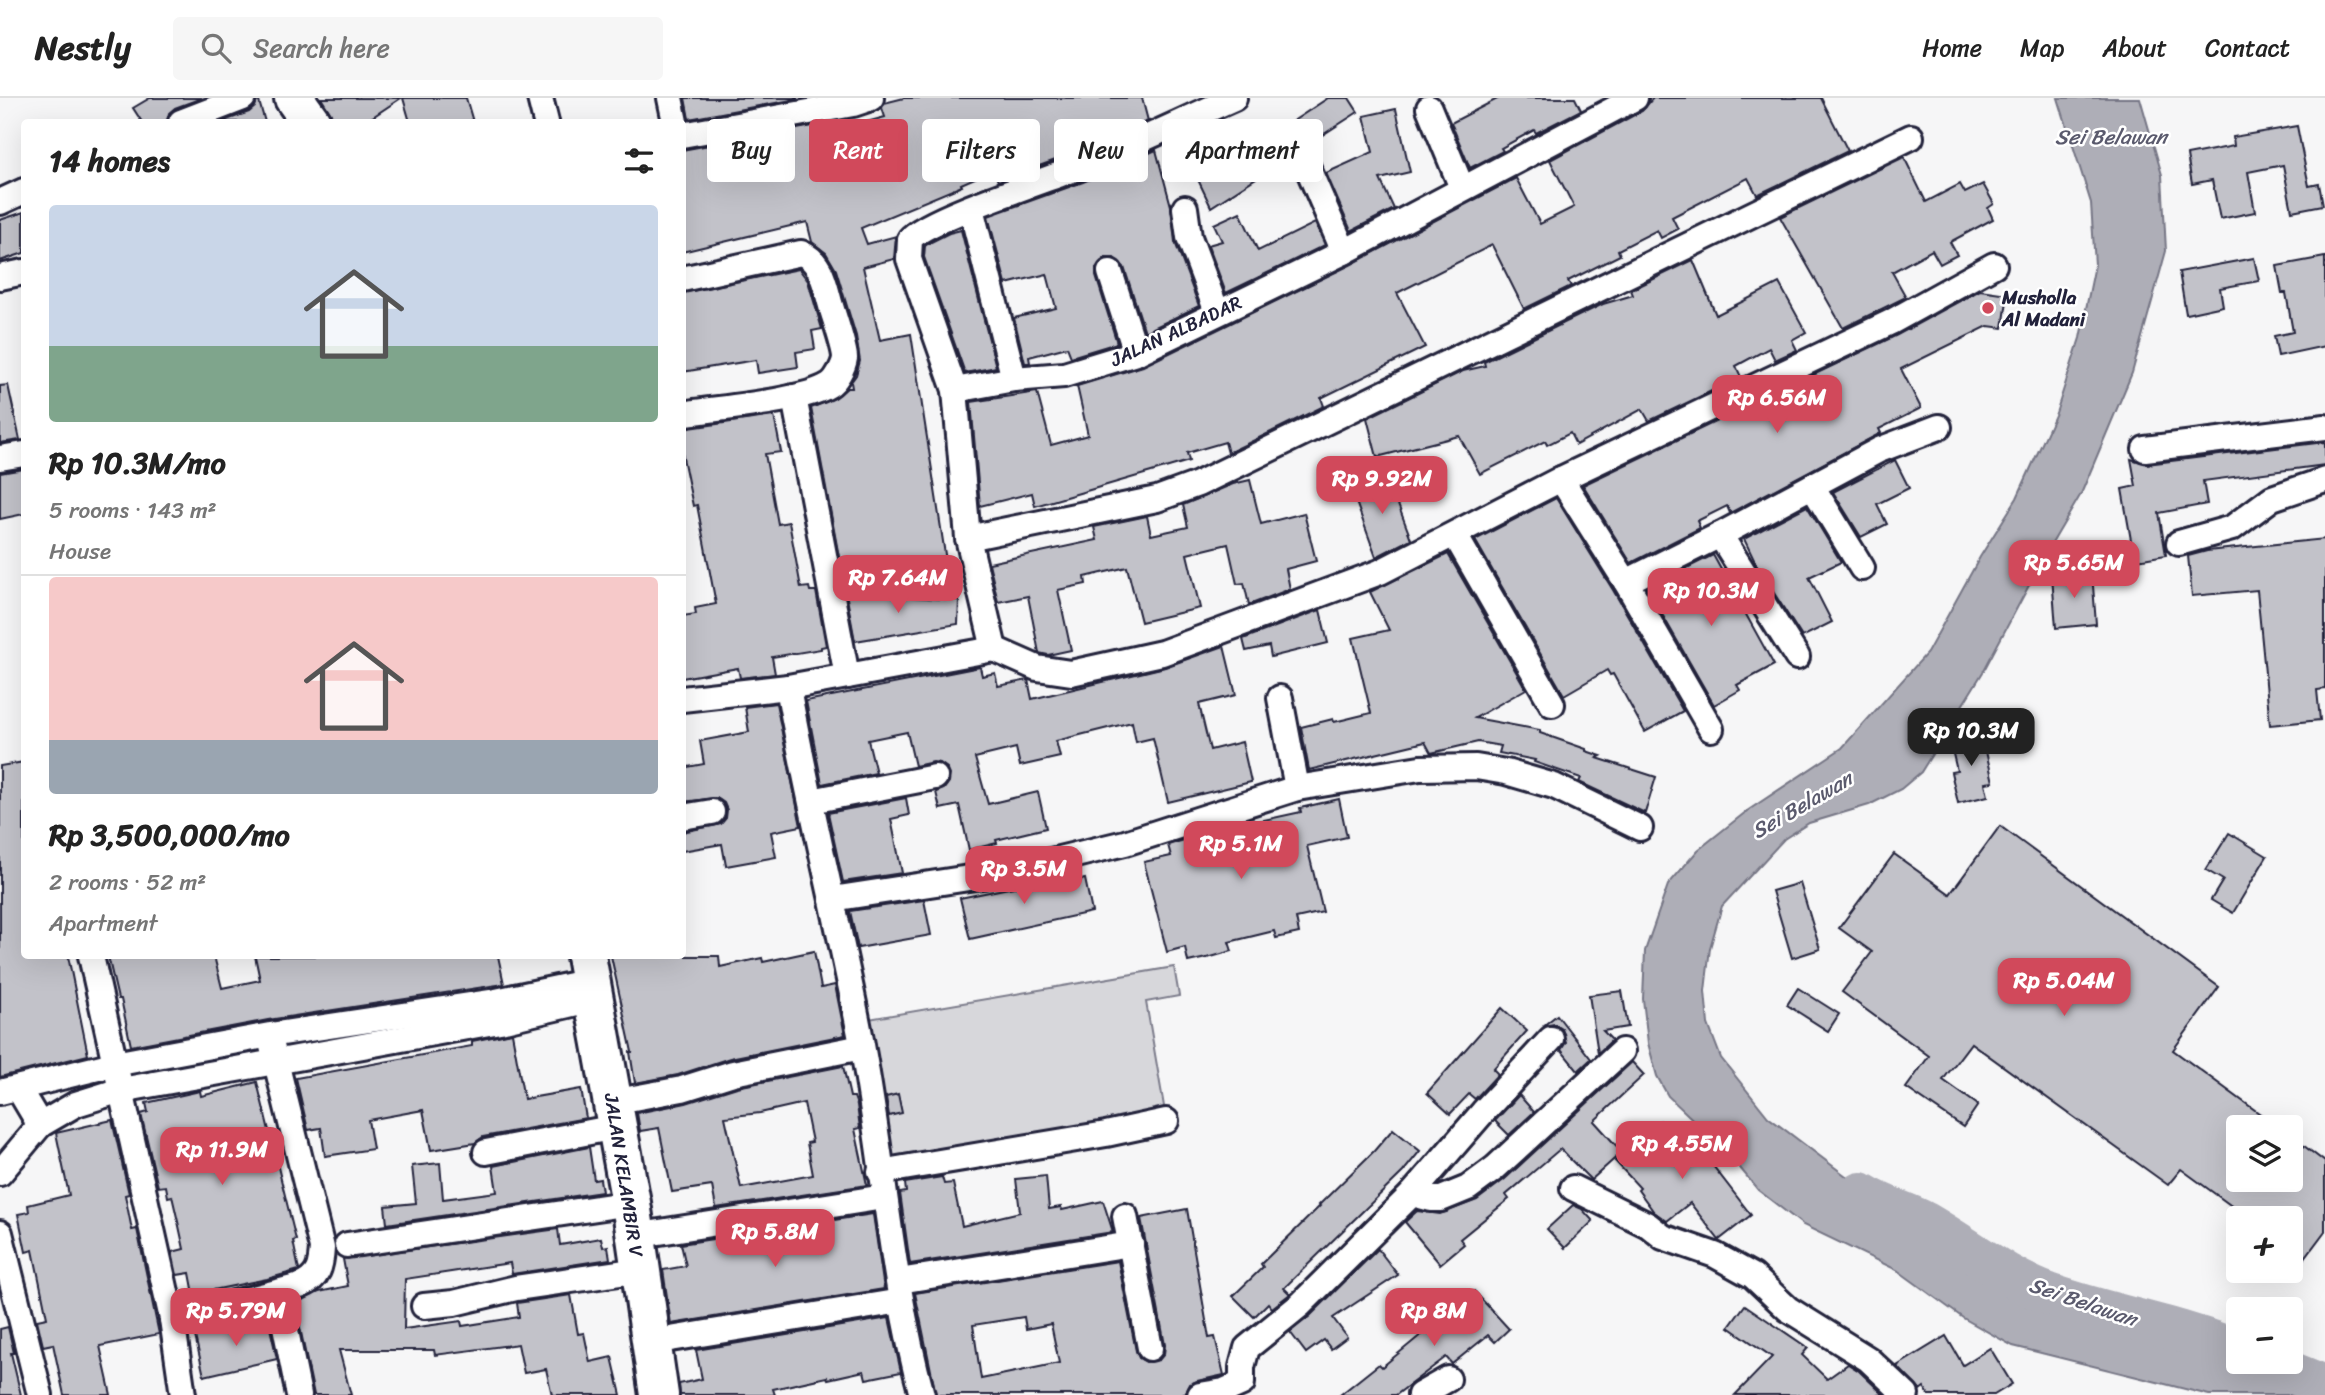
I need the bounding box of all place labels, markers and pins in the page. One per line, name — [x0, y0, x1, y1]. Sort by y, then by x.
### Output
place label: Musholla Al Madani — [2001, 281, 2086, 336]
marker: Musholla Al Madani — [1980, 300, 1996, 316]
pin: Rp 6.56M — [1705, 376, 1849, 435]
pin: Rp 9.92M — [1310, 456, 1454, 516]
pin: Rp 5.65M — [2002, 540, 2146, 600]
pin: Rp 7.64M — [826, 556, 970, 615]
pin: Rp 10.3M — [1639, 568, 1783, 628]
pin: Rp 10.3M — [1899, 708, 2043, 768]
pin: Rp 5.1M — [1176, 822, 1306, 881]
pin: Rp 3.5M — [959, 846, 1089, 906]
pin: Rp 5.04M — [1992, 958, 2136, 1018]
pin: Rp 4.55M — [1610, 1122, 1754, 1181]
pin: Rp 11.9M — [150, 1128, 294, 1187]
pin: Rp 5.8M — [710, 1210, 840, 1269]
pin: Rp 5.79M — [164, 1288, 308, 1348]
pin: Rp 8M — [1385, 1288, 1483, 1348]

